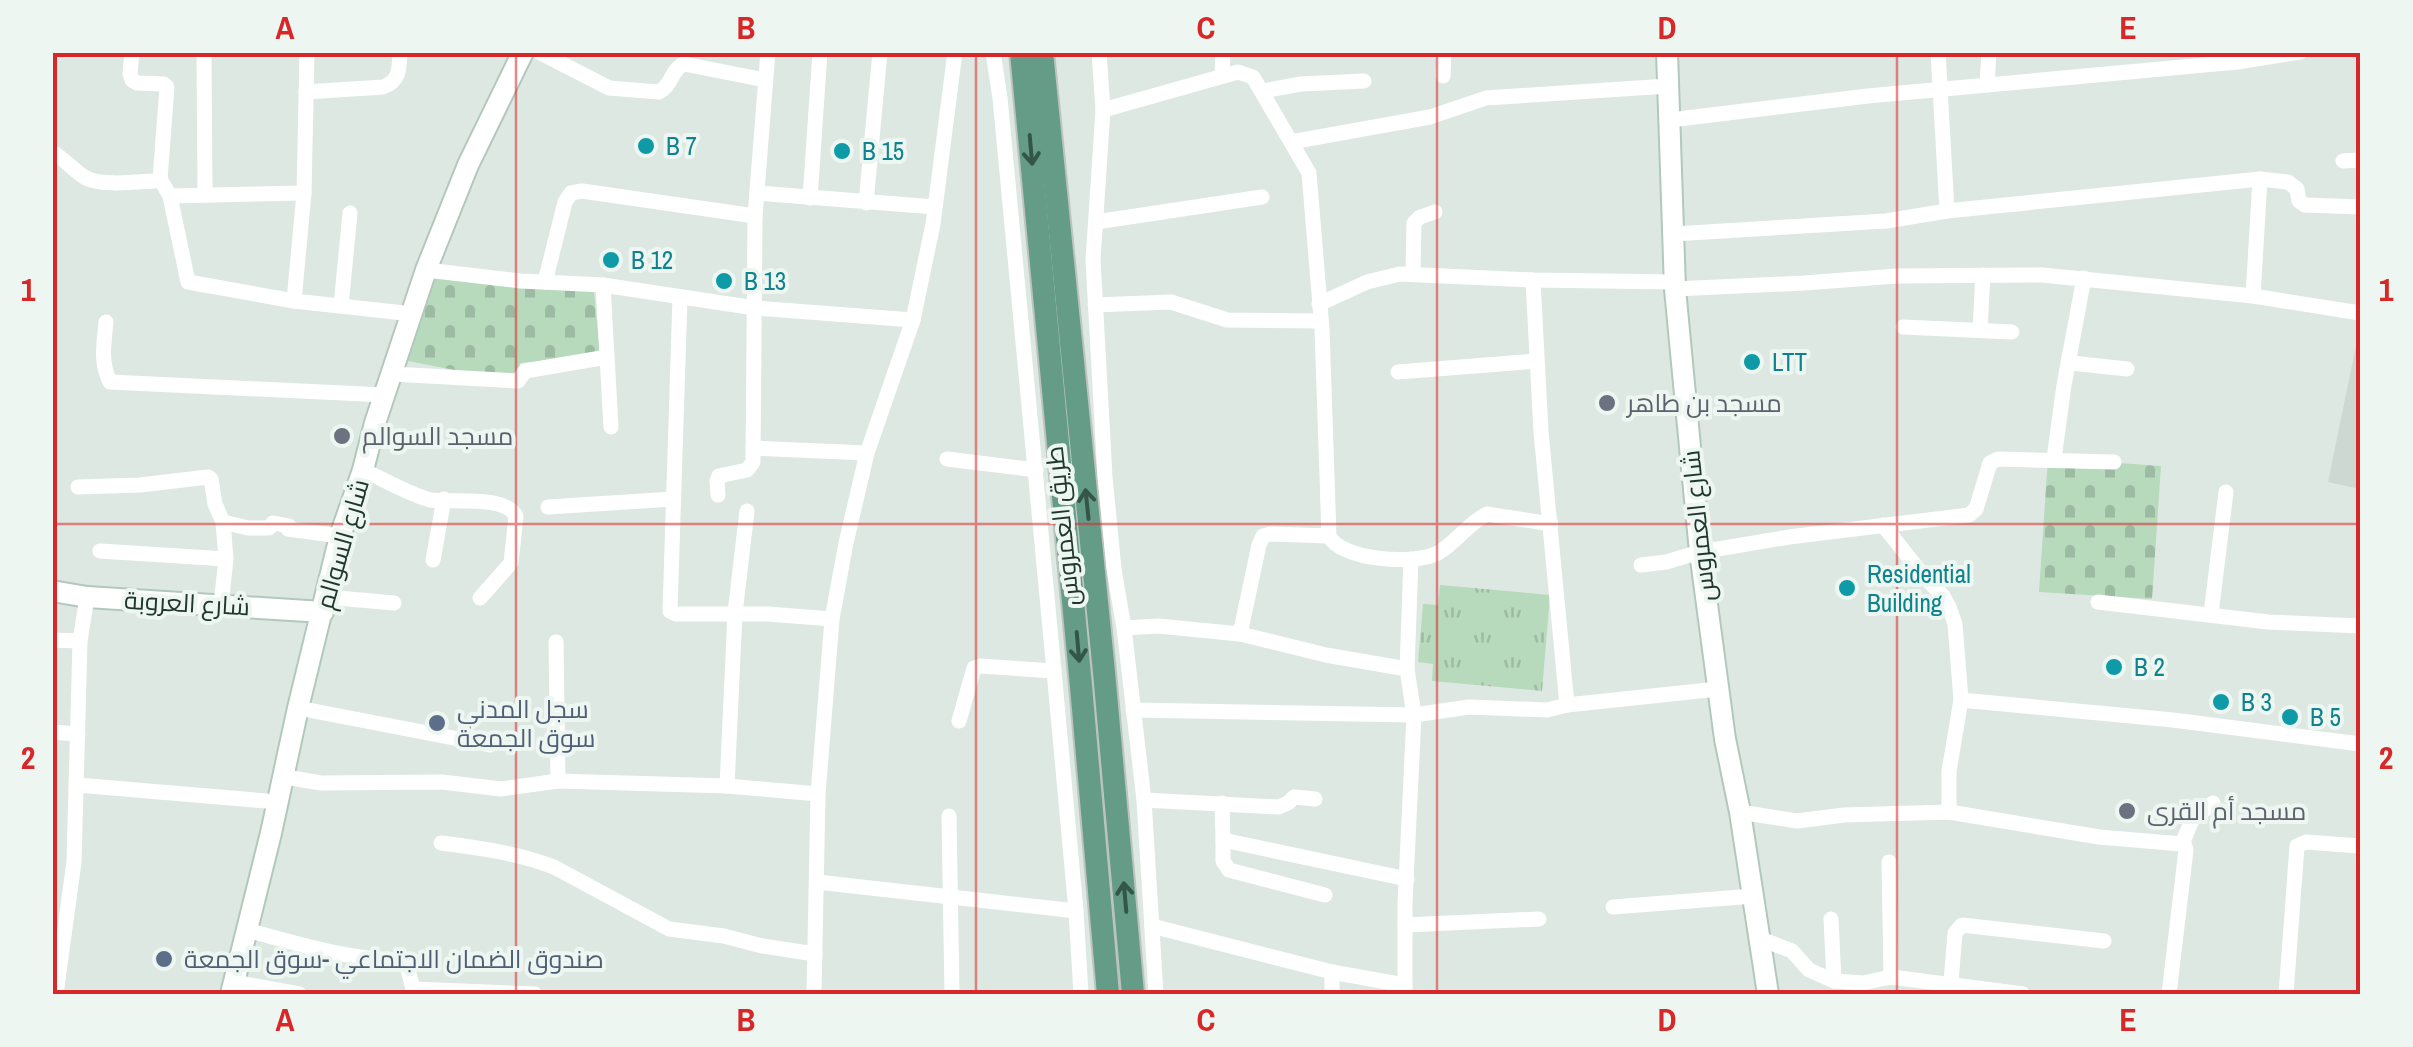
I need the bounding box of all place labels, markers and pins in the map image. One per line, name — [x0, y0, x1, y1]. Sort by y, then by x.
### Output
place label: B 7 — [666, 129, 697, 163]
place label: B 15 — [862, 134, 904, 168]
marker: B 7 — [635, 135, 657, 157]
marker: B 15 — [831, 140, 853, 162]
place label: B 12 — [631, 243, 673, 277]
marker: B 12 — [600, 249, 622, 271]
place label: B 13 — [744, 264, 786, 298]
marker: B 13 — [713, 270, 735, 292]
place label: LTT — [1772, 345, 1807, 379]
marker: LTT — [1741, 351, 1763, 373]
place label: مسجد بن طاهر — [1625, 386, 1782, 420]
marker: مسجد بن طاهر — [1596, 392, 1618, 414]
place label: مسجد السوالم — [362, 419, 513, 454]
marker: مسجد السوالم — [331, 425, 353, 447]
place label: Residential Building — [1867, 557, 1971, 620]
marker: Residential Building — [1836, 577, 1858, 599]
place label: B 2 — [2134, 650, 2165, 684]
marker: B 2 — [2103, 656, 2125, 678]
place label: B 3 — [2241, 685, 2272, 719]
marker: B 3 — [2210, 691, 2232, 713]
place label: سجل المدني سوق الجمعة — [457, 692, 595, 755]
place label: B 5 — [2310, 700, 2341, 734]
marker: B 5 — [2279, 706, 2301, 728]
marker: سجل المدني سوق الجمعة — [426, 712, 448, 734]
place label: مسجد أم القرى — [2147, 794, 2306, 829]
marker: مسجد أم القرى — [2116, 800, 2138, 822]
place label: صندوق الضمان الاجتماعي -سوق الجمعة — [184, 942, 604, 979]
marker: صندوق الضمان الاجتماعي -سوق الجمعة — [153, 948, 175, 970]

